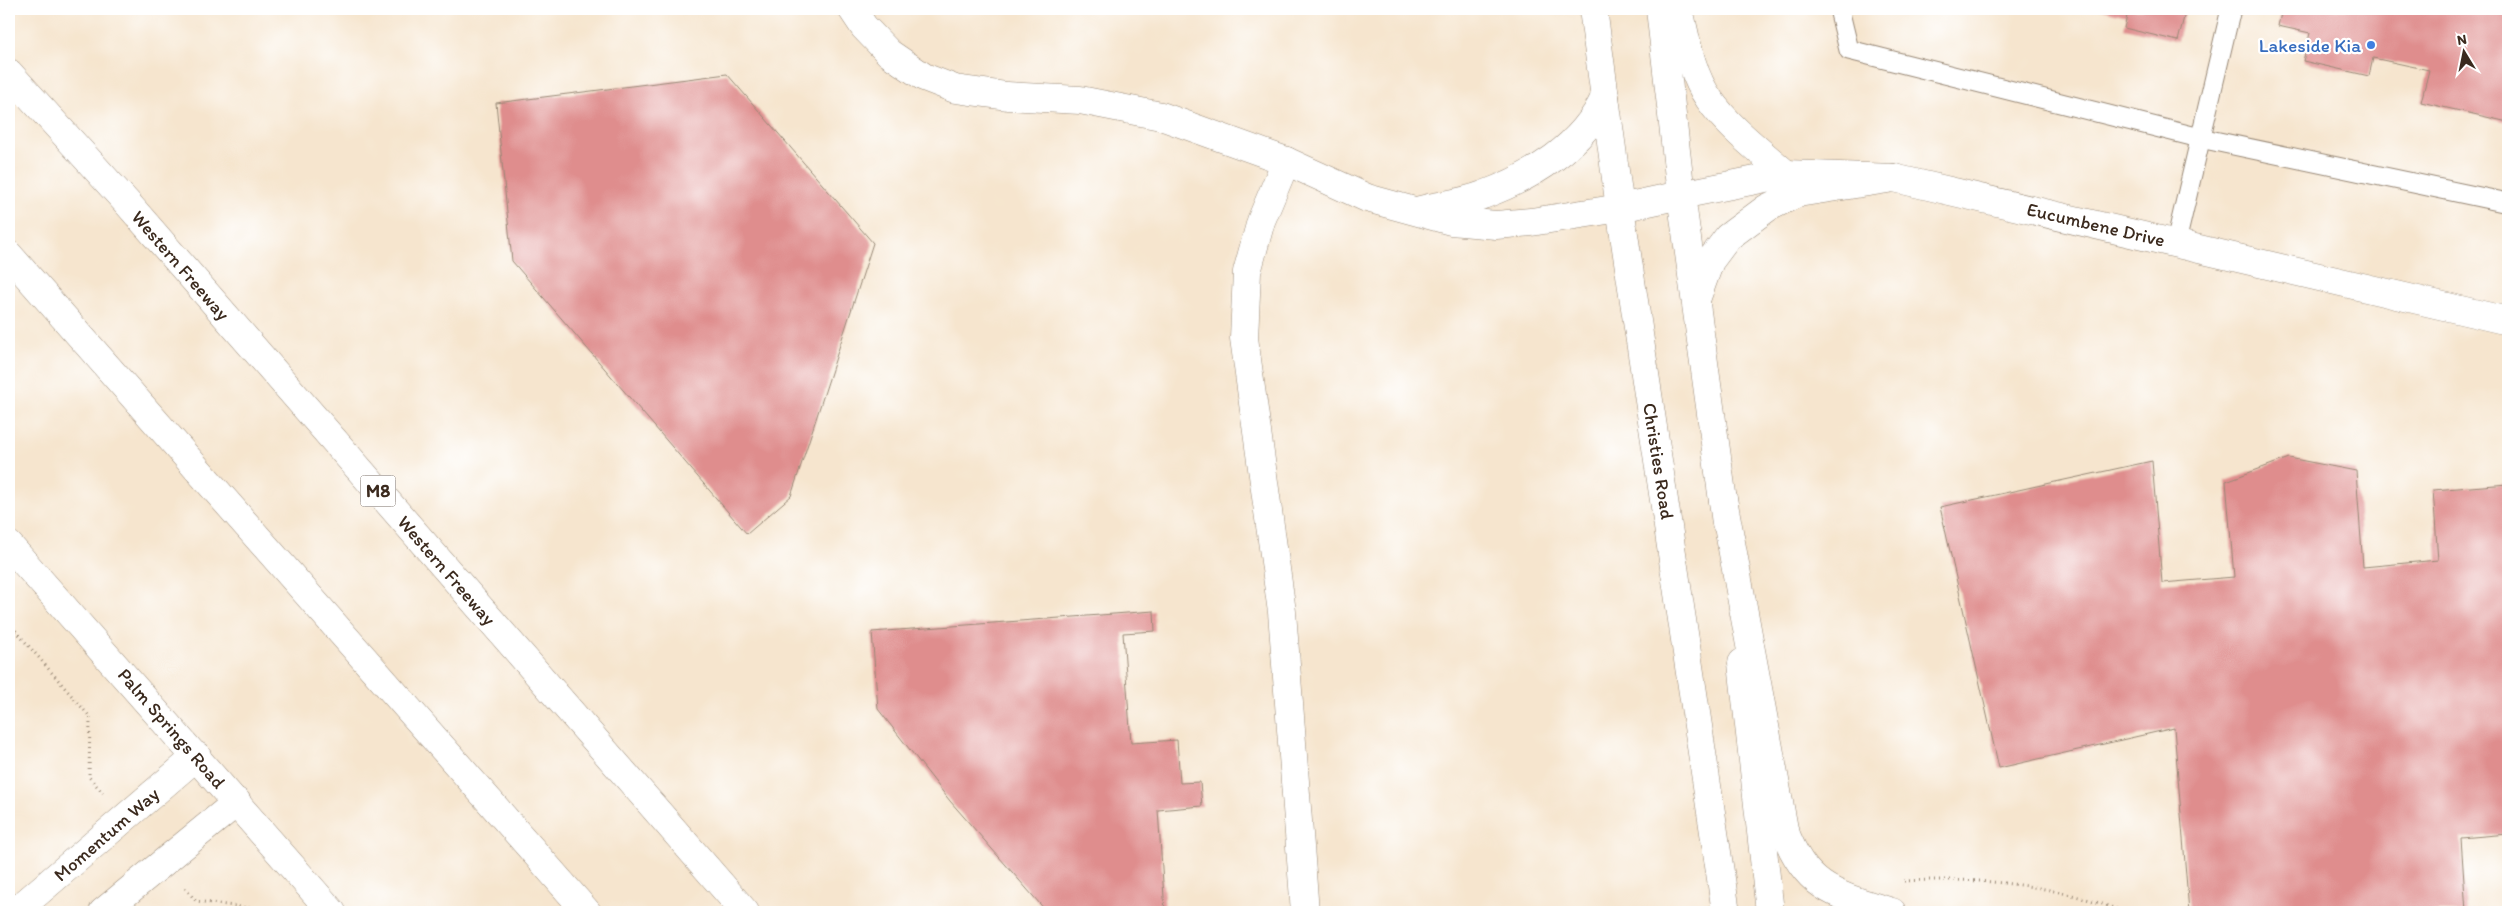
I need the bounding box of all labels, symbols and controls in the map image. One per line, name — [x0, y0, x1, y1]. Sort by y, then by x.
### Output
north arrow — [2440, 28, 2490, 78]
text: N — [2456, 30, 2468, 49]
place label: Lakeside Kia — [2259, 34, 2361, 57]
marker: Lakeside Kia — [2365, 39, 2377, 51]
street label: Eucumbene Drive — [2025, 197, 2167, 252]
street label: Western Freeway — [127, 206, 235, 325]
street label: Christies Road — [1638, 401, 1679, 522]
road number: M8 — [360, 476, 396, 506]
street label: Western Freeway — [393, 511, 501, 630]
street label: Palm Springs Road — [113, 663, 230, 793]
street label: Momentum Way — [49, 782, 164, 886]

